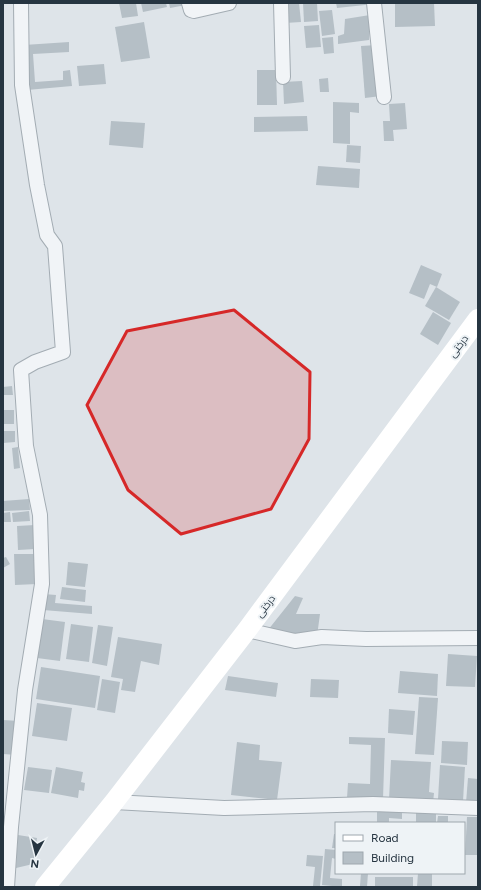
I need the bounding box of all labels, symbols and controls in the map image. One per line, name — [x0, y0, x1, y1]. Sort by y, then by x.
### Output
street label: درختی — [446, 332, 471, 360]
street label: درختی — [253, 592, 278, 620]
legend — [335, 822, 465, 874]
text: Road — [371, 831, 399, 845]
north arrow — [16, 834, 56, 874]
text: Building — [371, 851, 414, 865]
text: N — [30, 856, 40, 870]

